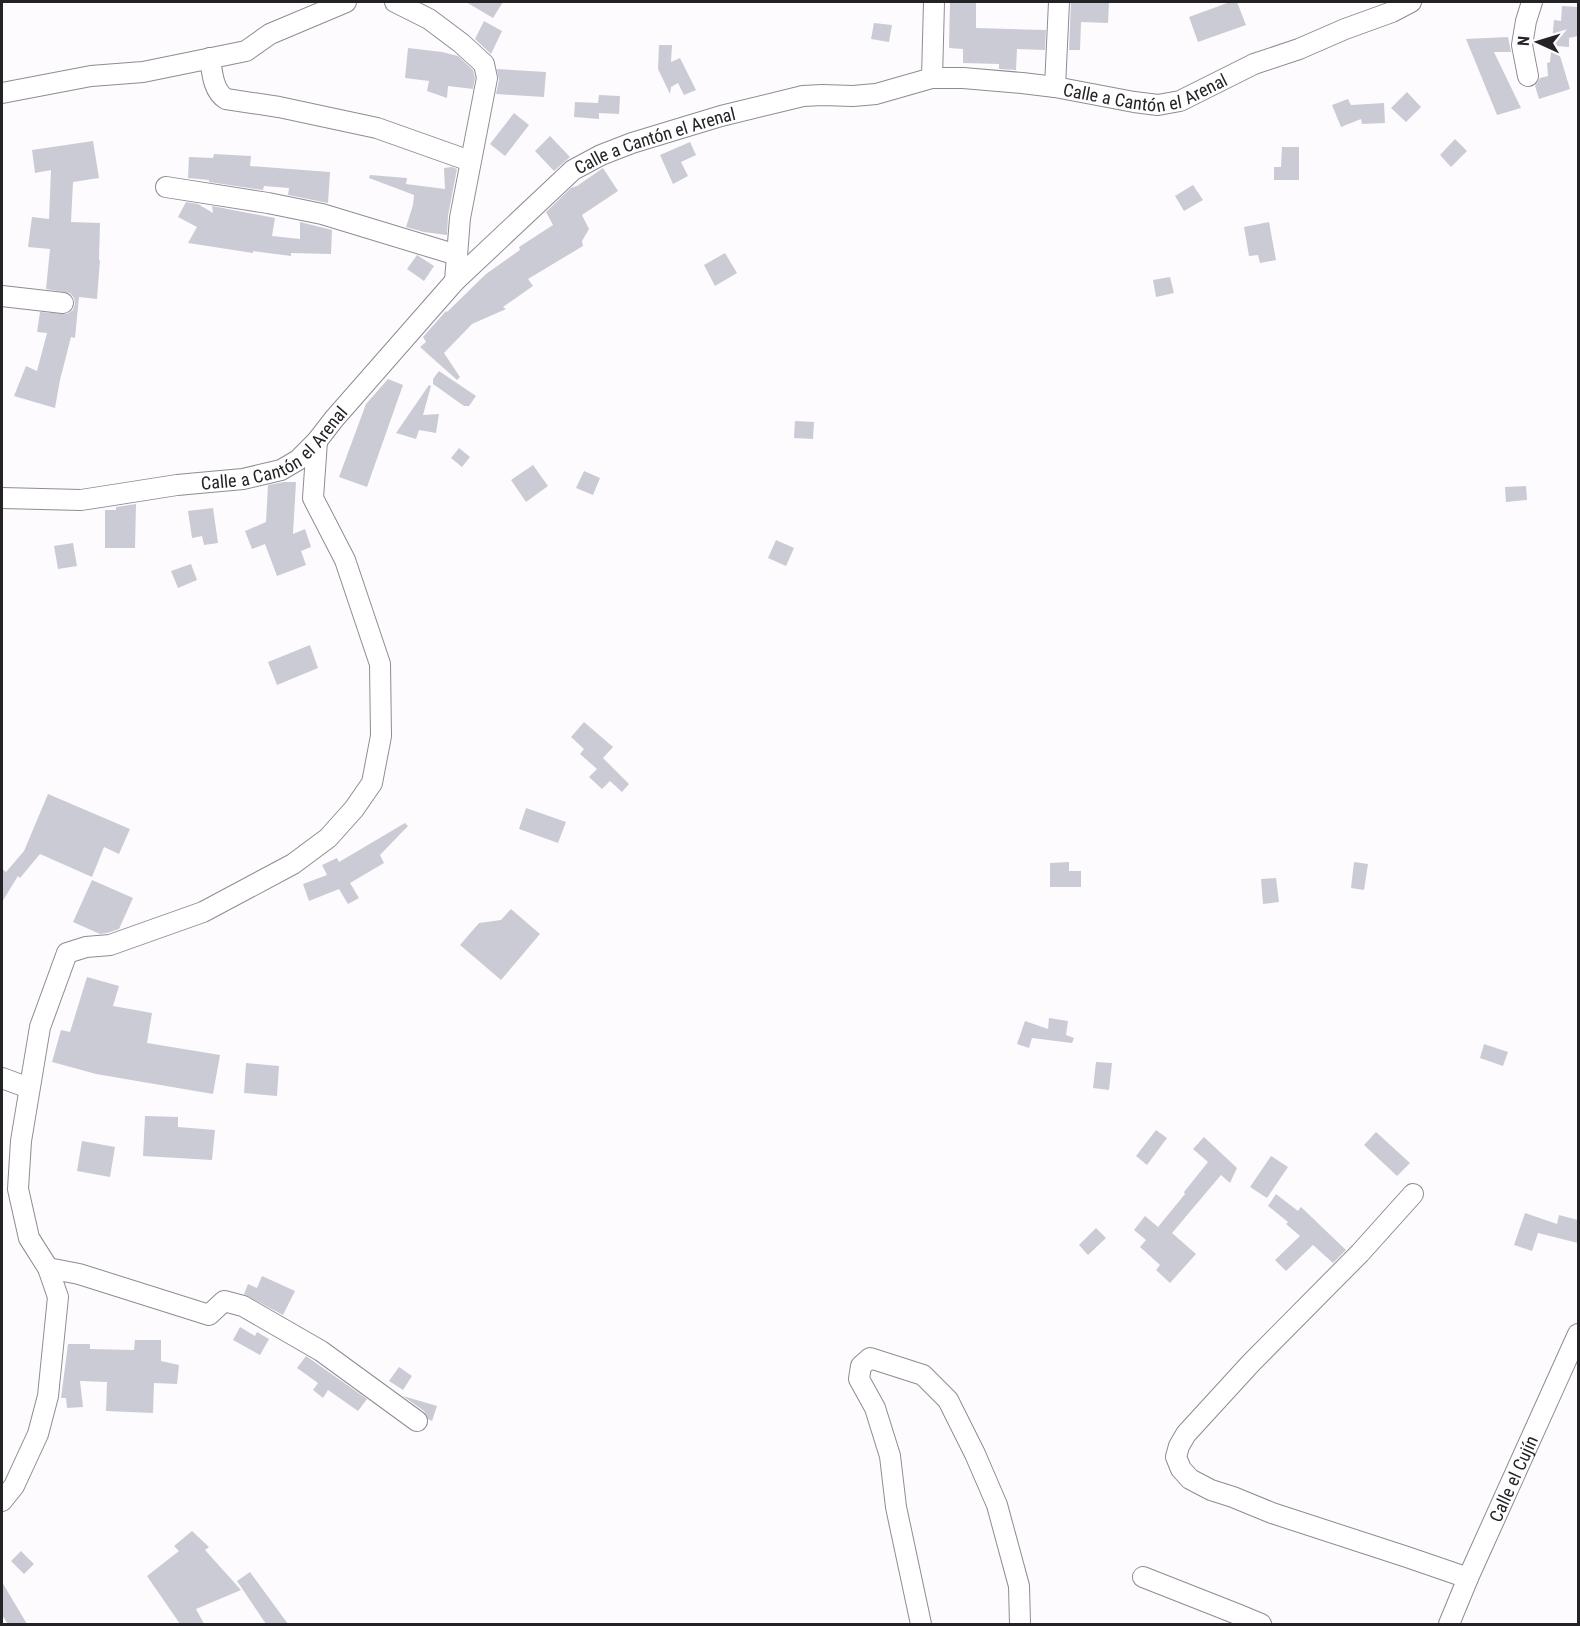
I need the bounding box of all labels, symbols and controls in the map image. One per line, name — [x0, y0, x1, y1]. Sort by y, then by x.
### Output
north arrow — [1508, 12, 1568, 72]
text: N — [1514, 35, 1533, 47]
street label: Calle a Cantón el Arenal — [1061, 69, 1230, 116]
street label: Calle a Cantón el Arenal — [571, 102, 737, 178]
street label: Calle a Cantón el Arenal — [200, 402, 351, 493]
street label: Calle el Cujín — [1484, 1432, 1541, 1525]

